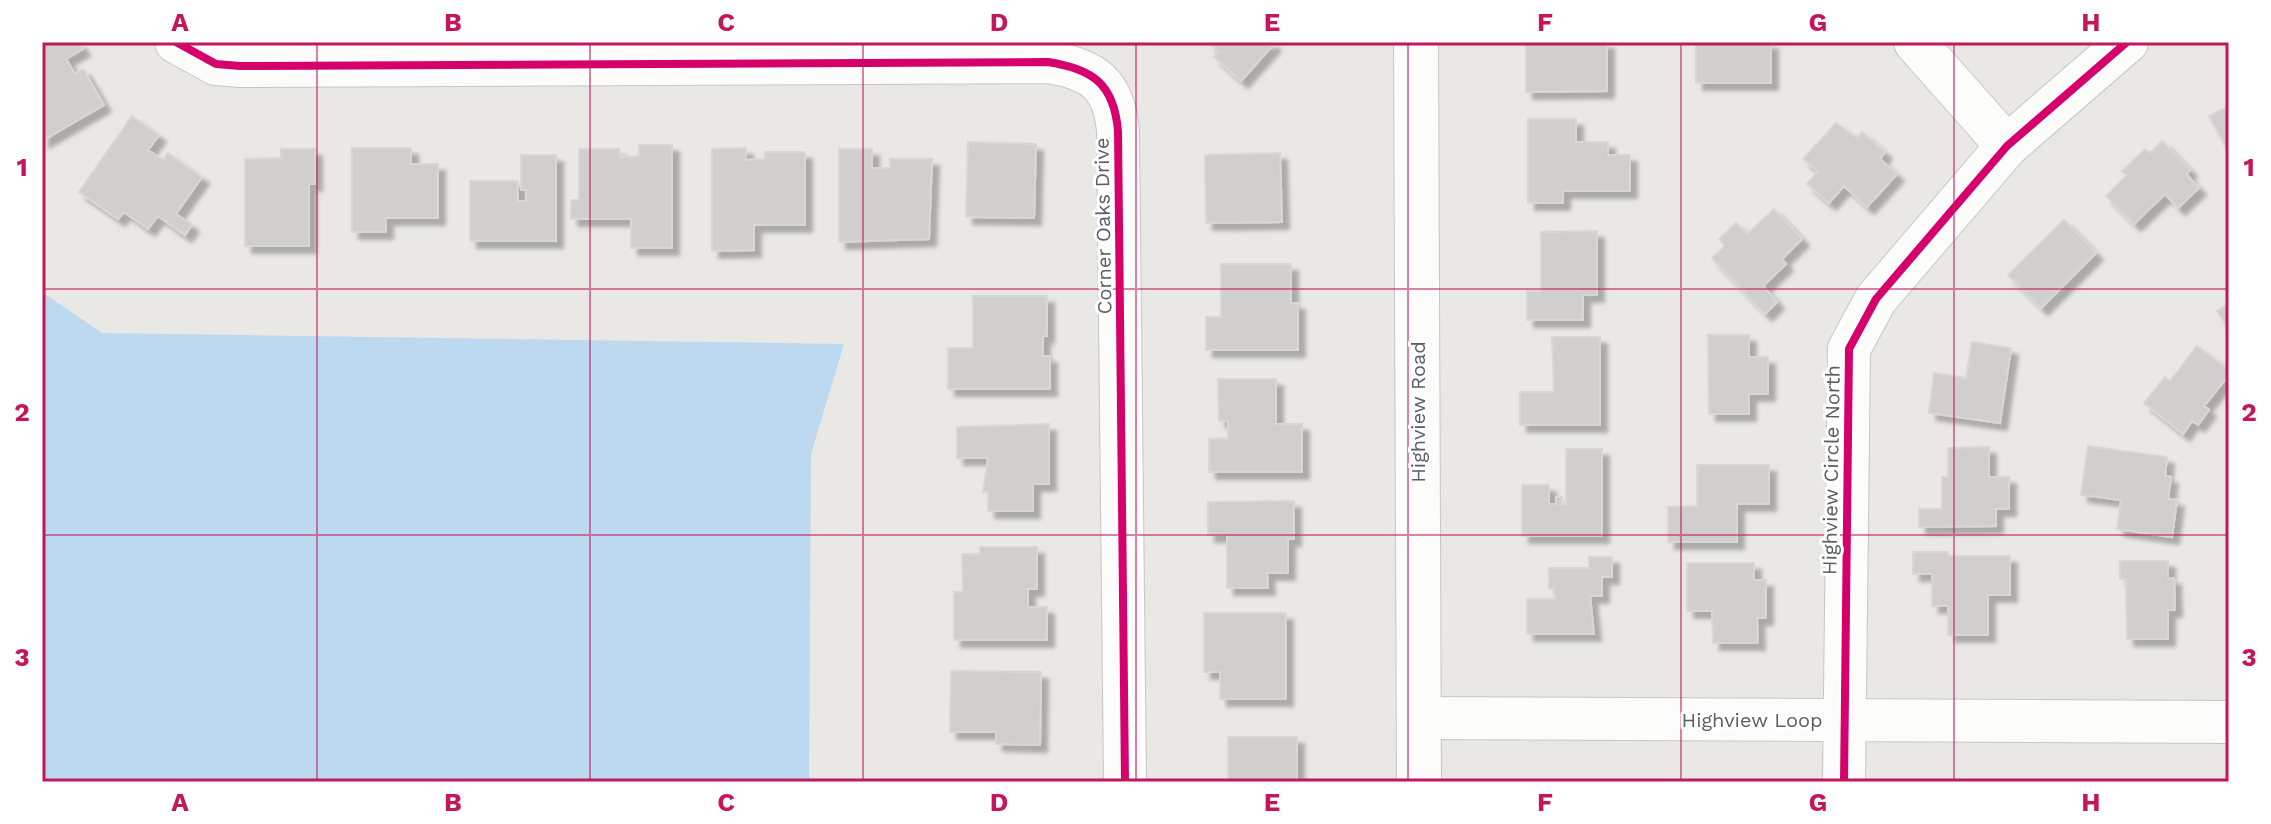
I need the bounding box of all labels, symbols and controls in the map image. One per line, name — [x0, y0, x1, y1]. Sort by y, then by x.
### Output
text: A — [171, 7, 189, 37]
text: B — [444, 7, 462, 37]
text: C — [717, 7, 735, 37]
text: D — [990, 7, 1008, 37]
text: E — [1264, 7, 1280, 37]
text: F — [1537, 7, 1553, 37]
text: G — [1809, 7, 1827, 37]
text: H — [2081, 7, 2101, 37]
street label: Corner Oaks Drive — [1089, 137, 1117, 315]
text: 1 — [16, 152, 28, 182]
text: 1 — [2243, 152, 2255, 182]
street label: Highview Road — [1406, 341, 1430, 483]
street label: Highview Circle North — [1817, 365, 1845, 575]
text: 2 — [14, 397, 30, 427]
text: 2 — [2241, 397, 2257, 427]
text: 3 — [14, 642, 30, 672]
text: 3 — [2241, 642, 2257, 672]
street label: Highview Loop — [1681, 708, 1823, 732]
text: A — [171, 787, 189, 817]
text: B — [444, 787, 462, 817]
text: C — [717, 787, 735, 817]
text: D — [990, 787, 1008, 817]
text: E — [1264, 787, 1280, 817]
text: F — [1537, 787, 1553, 817]
text: G — [1809, 787, 1827, 817]
text: H — [2081, 787, 2101, 817]

